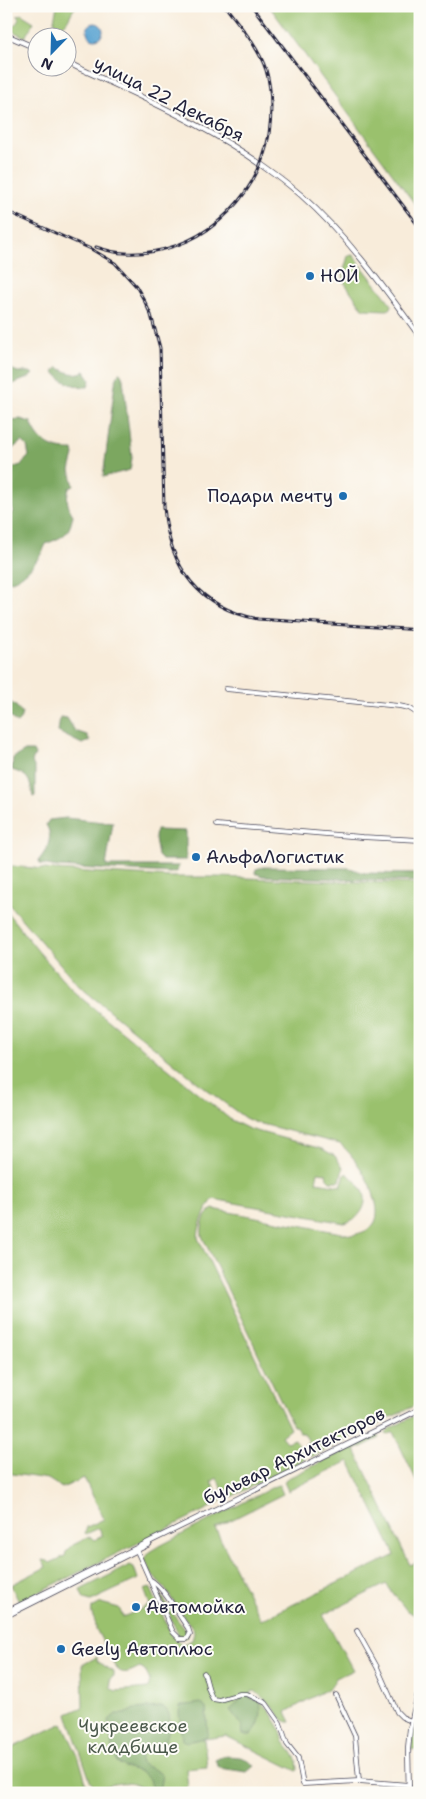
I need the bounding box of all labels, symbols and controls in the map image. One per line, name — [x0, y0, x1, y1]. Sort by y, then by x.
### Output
north arrow — [28, 28, 78, 78]
street label: улица 22 Декабря — [90, 51, 248, 147]
text: N — [38, 54, 56, 74]
place label: НОЙ — [320, 264, 359, 288]
marker: НОЙ — [304, 270, 316, 282]
place label: Подари мечту — [207, 484, 333, 508]
marker: Подари мечту — [337, 490, 349, 502]
place label: АльфаЛогистик — [206, 845, 344, 869]
marker: АльфаЛогистик — [190, 851, 202, 863]
street label: бульвар Архитекторов — [199, 1402, 389, 1510]
place label: Автомойка — [146, 1595, 245, 1619]
marker: Автомойка — [130, 1601, 142, 1613]
place label: Geely Автоплюс — [71, 1637, 213, 1661]
marker: Geely Автоплюс — [55, 1643, 67, 1655]
park label: Чукреевское кладбище — [78, 1714, 188, 1759]

